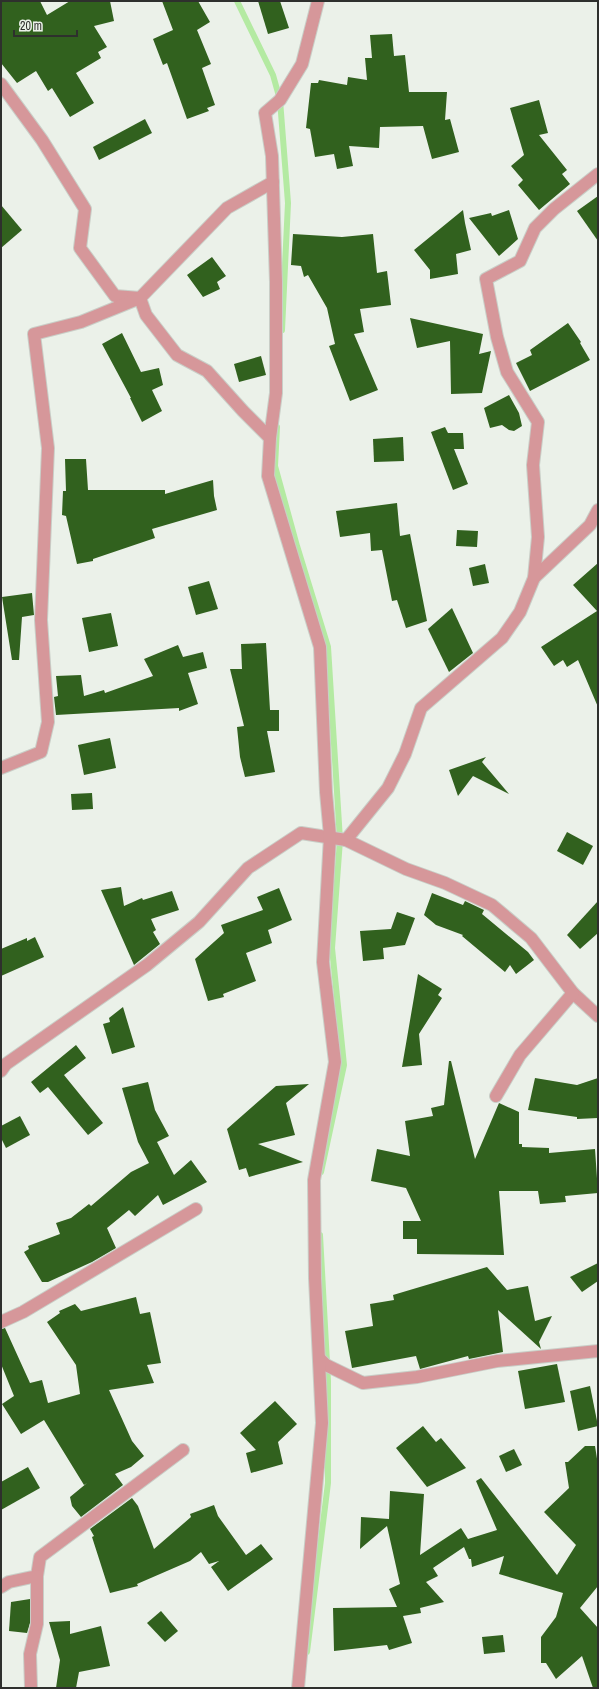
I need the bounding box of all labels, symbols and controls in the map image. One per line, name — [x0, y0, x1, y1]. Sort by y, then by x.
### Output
scale bar — [14, 12, 77, 38]
text: 20 m — [20, 18, 42, 34]

